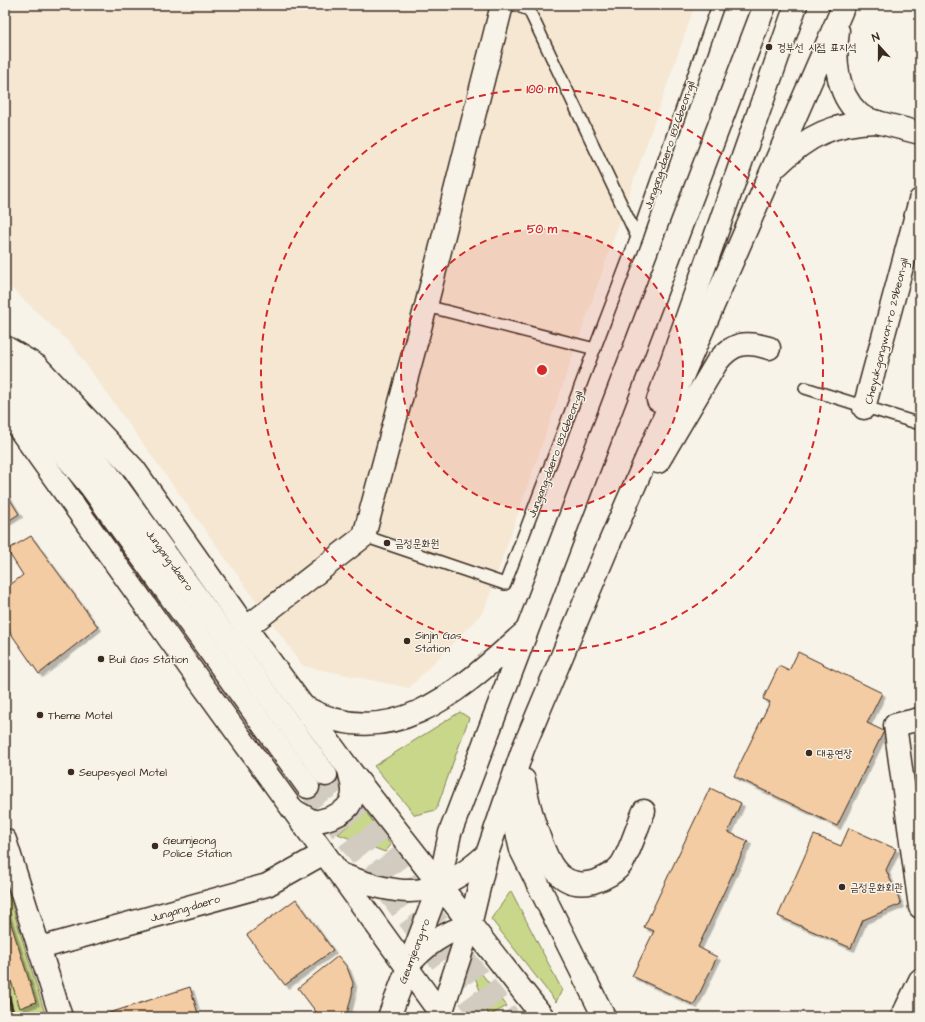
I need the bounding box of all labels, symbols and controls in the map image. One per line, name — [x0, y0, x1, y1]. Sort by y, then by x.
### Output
north arrow — [859, 26, 899, 66]
text: N — [870, 29, 882, 45]
place label: 경부선 시점 표지석 — [777, 40, 857, 55]
marker: 경부선 시점 표지석 — [764, 42, 774, 52]
street label: Jungang-daero 1826beon-gil — [640, 79, 700, 212]
text: 100 m — [527, 81, 558, 98]
text: 50 m — [527, 221, 558, 238]
street label: Cheyukgongwon-ro 29beon-gil — [861, 256, 913, 406]
centre of rings — [535, 363, 549, 377]
street label: Jungang-daero 1826beon-gil — [524, 388, 588, 520]
street label: Jungang-daero — [141, 527, 197, 595]
place label: 금정문화원 — [395, 536, 439, 551]
marker: 금정문화원 — [382, 538, 392, 548]
place label: Sinjin Gas Station — [415, 628, 462, 656]
marker: Sinjin Gas Station — [402, 636, 412, 646]
place label: Buil Gas Station — [109, 652, 189, 667]
marker: Buil Gas Station — [96, 654, 106, 664]
place label: Theme Motel — [48, 708, 113, 723]
marker: Theme Motel — [35, 710, 45, 720]
place label: 대공연장 — [817, 746, 853, 761]
marker: 대공연장 — [804, 748, 814, 758]
place label: Seupesyeol Motel — [79, 765, 167, 781]
marker: Seupesyeol Motel — [66, 767, 76, 777]
place label: Geumjeong Police Station — [163, 833, 232, 861]
marker: Geumjeong Police Station — [150, 841, 160, 851]
place label: 금정문화회관 — [850, 880, 903, 895]
marker: 금정문화회관 — [837, 882, 847, 892]
street label: Jungang-daero — [148, 891, 223, 927]
street label: Geumjeong-ro — [395, 916, 435, 986]

